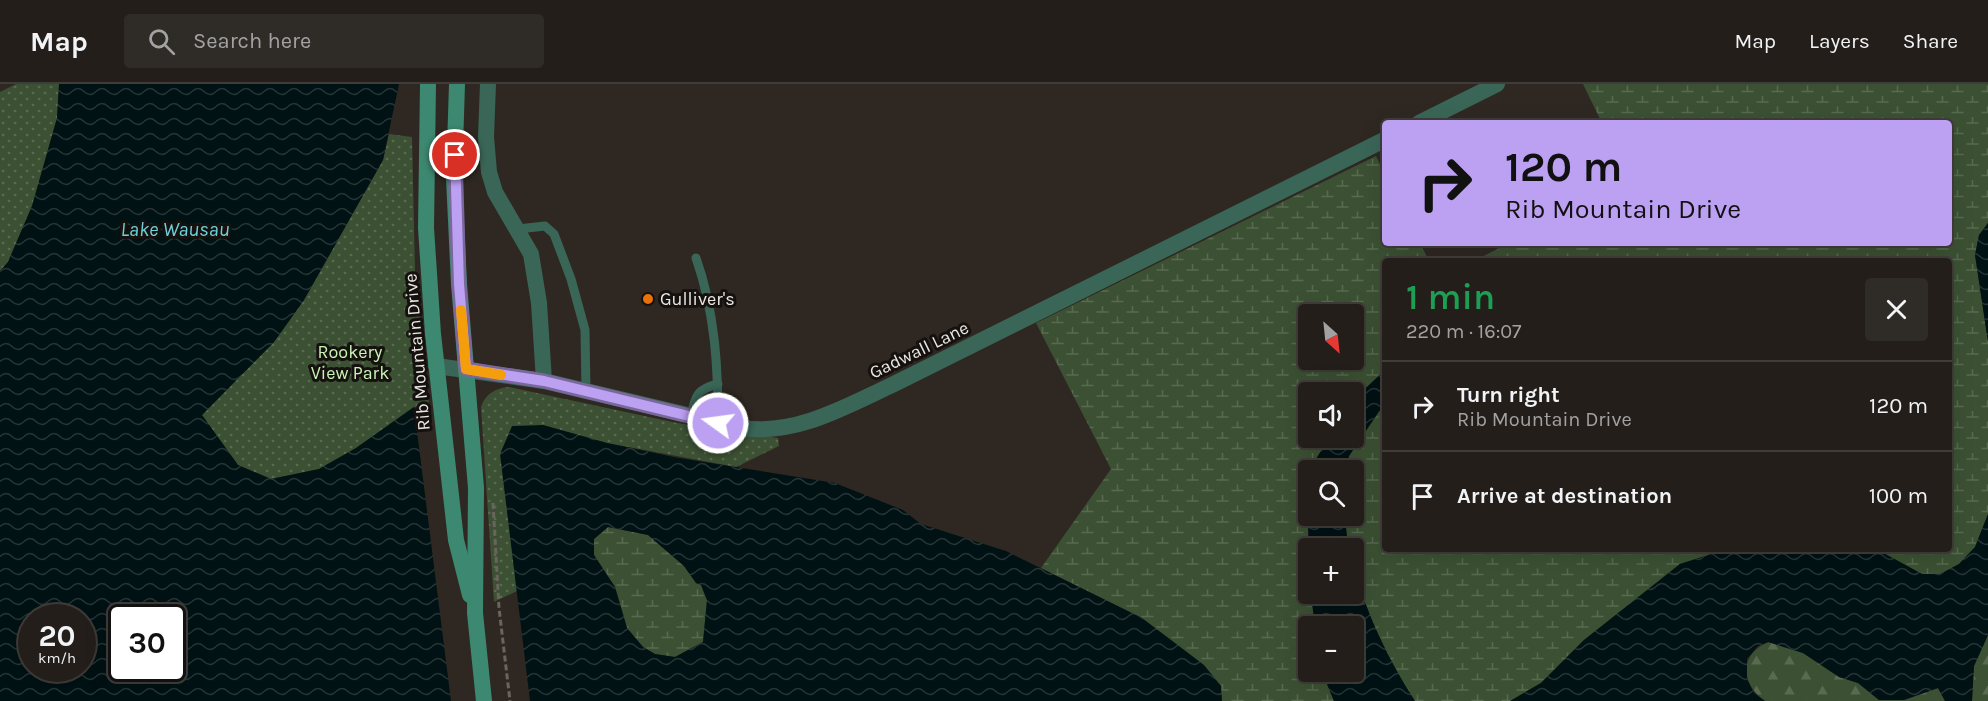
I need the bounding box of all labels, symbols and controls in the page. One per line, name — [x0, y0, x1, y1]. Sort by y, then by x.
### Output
search box — [124, 14, 544, 68]
text: Map — [30, 25, 88, 58]
icon: search — [145, 25, 178, 58]
text: Search here — [193, 28, 311, 54]
text: Map — [1734, 29, 1776, 53]
text: Layers — [1809, 29, 1870, 53]
text: Share — [1903, 29, 1958, 53]
pin — [429, 129, 480, 180]
icon: arrive — [438, 138, 471, 171]
text: 120 m — [1505, 142, 1622, 192]
icon: right — [1406, 144, 1484, 222]
text: Rib Mountain Drive — [1505, 193, 1741, 225]
water label: Lake Wausau — [120, 218, 230, 241]
street label: Rib Mountain Drive — [399, 273, 435, 431]
text: 1 min — [1406, 276, 1495, 318]
button: close — [1865, 278, 1928, 341]
place label: Gulliver's — [660, 288, 735, 310]
marker: Gulliver's — [641, 292, 655, 306]
north arrow — [1298, 304, 1364, 370]
map controls — [1298, 304, 1364, 682]
street label: Gadwall Lane — [866, 316, 972, 384]
text: 220 m · 16:07 — [1406, 320, 1522, 343]
park label: Rookery View Park — [311, 341, 389, 384]
button: sound — [1298, 382, 1364, 448]
text: Turn right — [1457, 382, 1560, 408]
icon: right — [1406, 390, 1439, 423]
position arrow — [686, 391, 750, 455]
text: 120 m — [1869, 393, 1928, 419]
text: Rib Mountain Drive — [1457, 408, 1632, 431]
button: search — [1298, 460, 1364, 526]
icon: arrive — [1406, 480, 1439, 513]
text: Arrive at destination — [1457, 483, 1672, 509]
text: 100 m — [1869, 483, 1928, 509]
button: + — [1298, 538, 1364, 604]
speed limit sign: 30 — [108, 604, 186, 682]
button: − — [1298, 616, 1364, 682]
text: 20 — [38, 618, 76, 654]
text: km/h — [38, 649, 76, 667]

